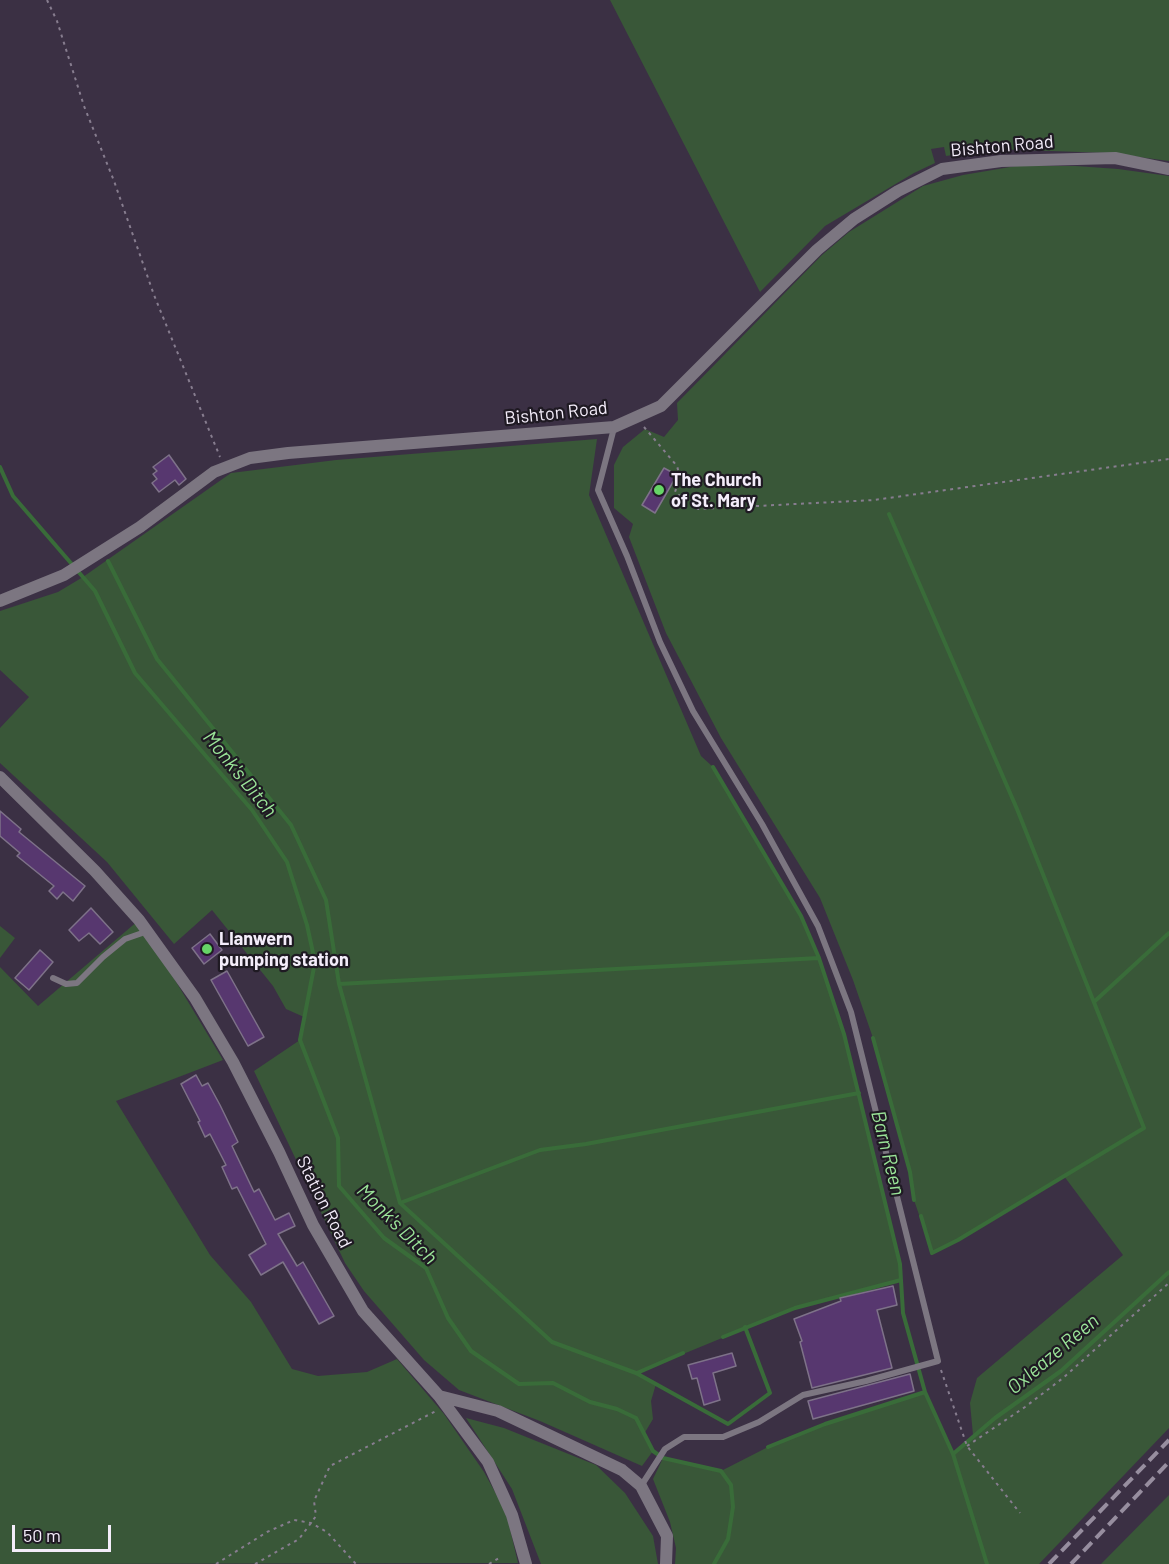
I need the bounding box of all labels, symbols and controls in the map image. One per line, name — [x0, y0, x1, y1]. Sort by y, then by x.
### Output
street label: Bishton Road — [950, 131, 1054, 161]
street label: Bishton Road — [503, 397, 609, 429]
place label: The Church of St. Mary — [671, 469, 762, 512]
marker: The Church of St. Mary — [652, 483, 666, 497]
water label: Monk's Ditch — [198, 726, 282, 822]
place label: Llanwern pumping station — [219, 928, 349, 970]
marker: Llanwern pumping station — [200, 942, 214, 956]
water label: Barn Reen — [866, 1108, 910, 1198]
street label: Station Road — [292, 1152, 356, 1252]
water label: Monk's Ditch — [352, 1179, 442, 1269]
water label: Oxleaze Reen — [1002, 1309, 1104, 1399]
scale bar — [15, 1513, 114, 1551]
text: 50 m — [23, 1524, 61, 1546]

